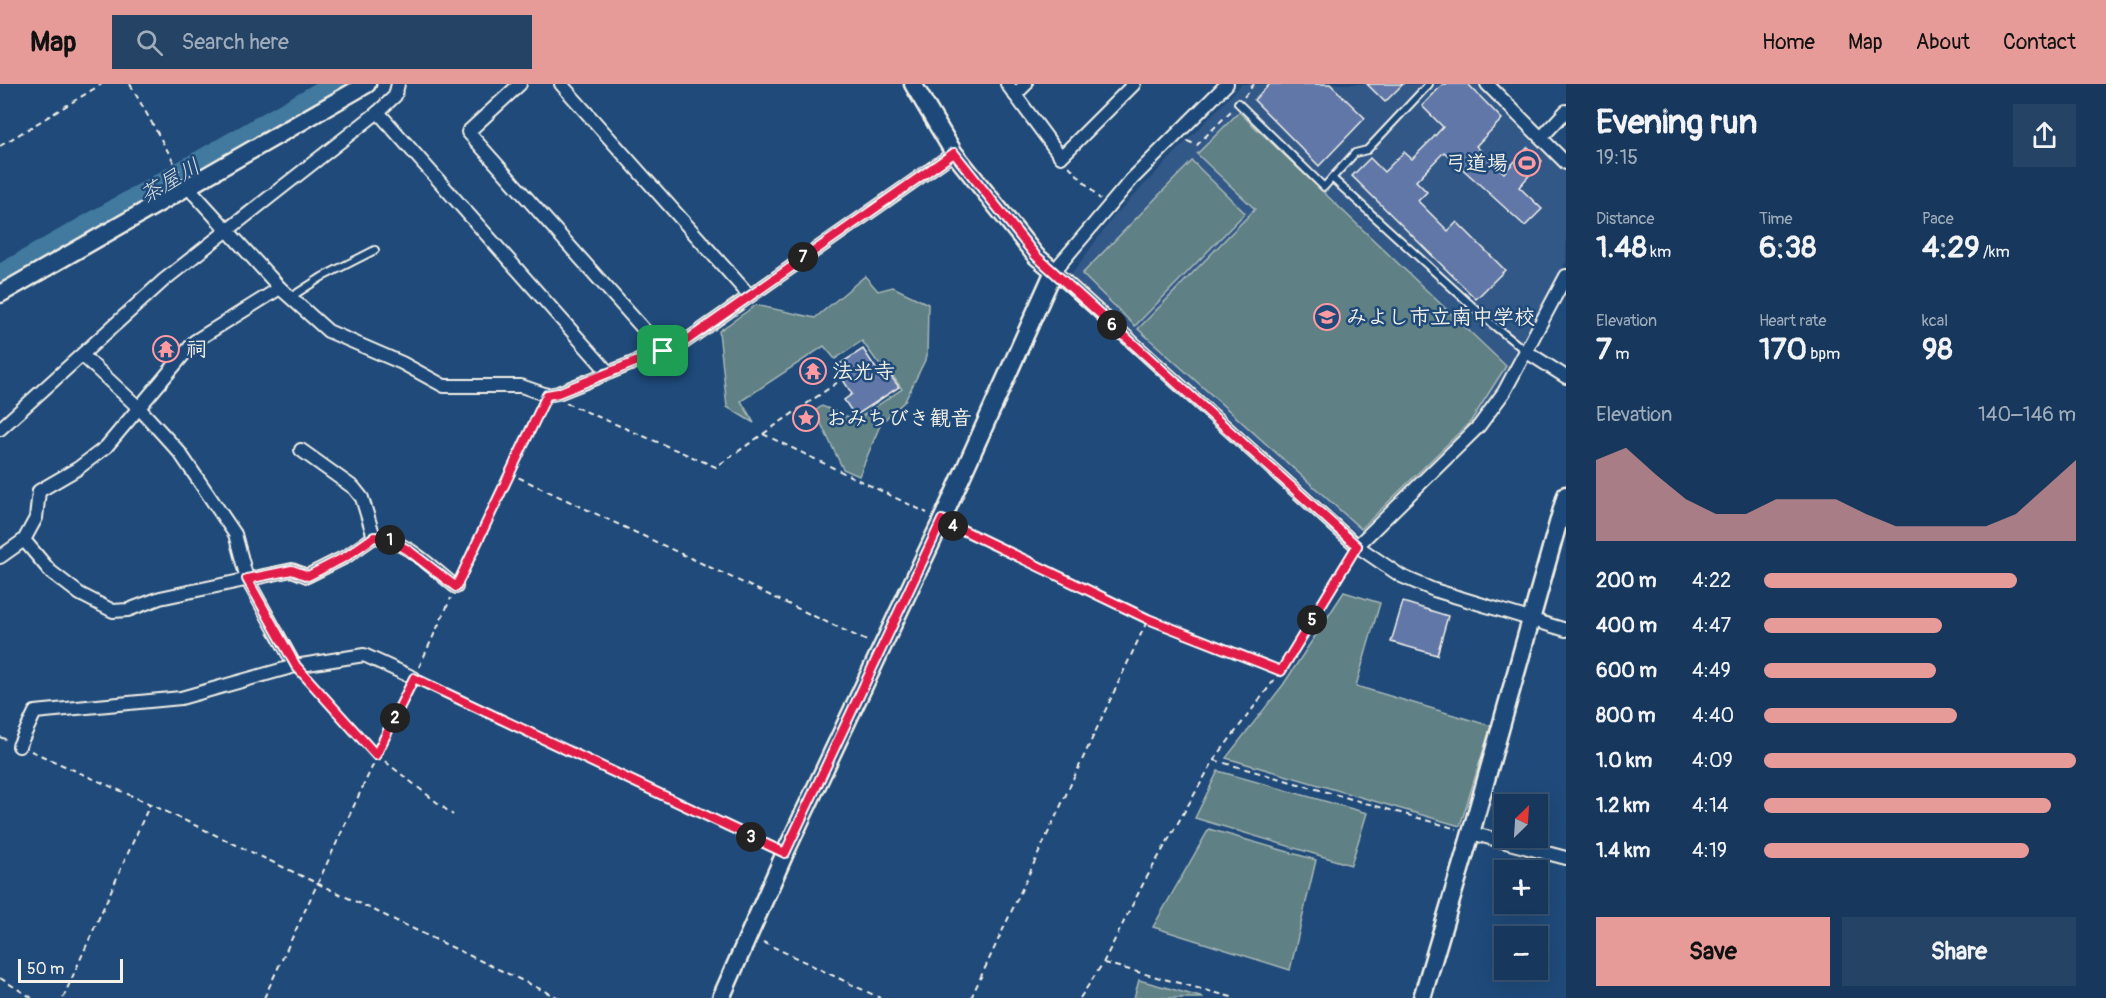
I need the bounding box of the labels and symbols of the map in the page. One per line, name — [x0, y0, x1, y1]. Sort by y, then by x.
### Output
sports icon: 弓道場 — [1512, 148, 1542, 178]
place label: 弓道場 — [1445, 150, 1508, 177]
water label: 茶屋川 — [134, 152, 206, 210]
pin: 7 — [788, 242, 818, 272]
school or university icon: みよし市立南中学校 — [1312, 302, 1342, 332]
place label: みよし市立南中学校 — [1346, 304, 1535, 331]
pin: 6 — [1097, 310, 1127, 340]
pin — [637, 325, 688, 376]
temple icon: 祠 — [151, 334, 181, 364]
place label: 祠 — [186, 336, 207, 363]
temple icon: 法光寺 — [798, 356, 828, 386]
place label: 法光寺 — [832, 358, 895, 385]
place icon: おみちびき観音 — [791, 403, 821, 433]
place label: おみちびき観音 — [826, 405, 972, 432]
pin: 4 — [938, 511, 968, 541]
pin: 1 — [375, 525, 405, 555]
pin: 5 — [1297, 605, 1327, 635]
pin: 2 — [380, 703, 410, 733]
north arrow — [1494, 794, 1548, 848]
pin: 3 — [736, 822, 766, 852]
scale bar — [18, 956, 123, 984]

